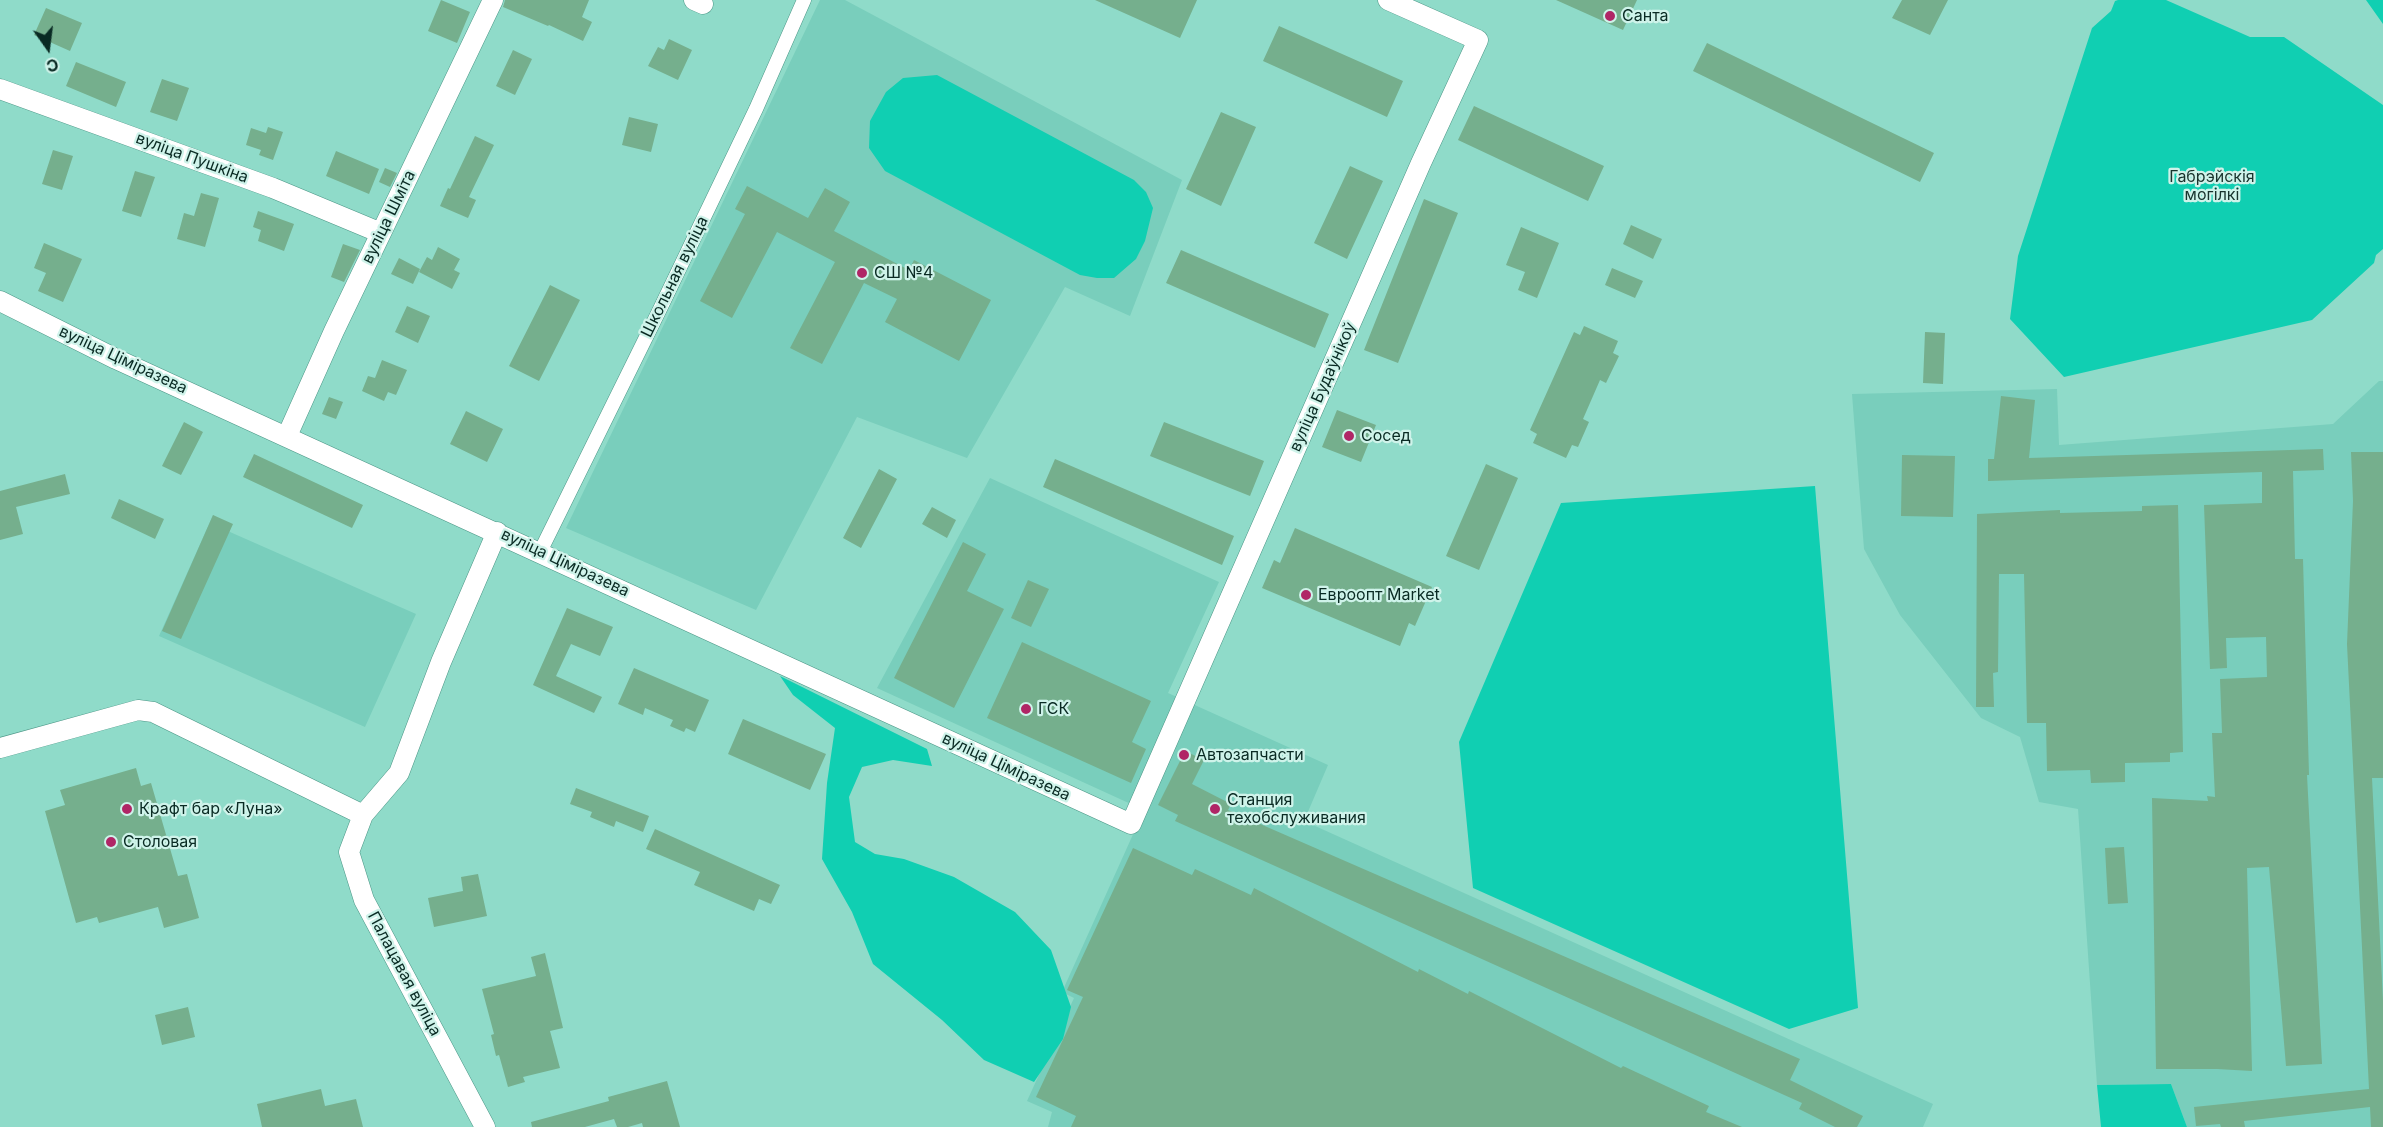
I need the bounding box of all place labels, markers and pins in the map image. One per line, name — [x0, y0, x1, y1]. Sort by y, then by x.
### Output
place label: Санта — [1622, 6, 1669, 26]
marker: Санта — [1603, 9, 1617, 23]
place label: СШ №4 — [874, 263, 933, 283]
marker: СШ №4 — [855, 266, 869, 280]
place label: Сосед — [1361, 426, 1411, 446]
marker: Сосед — [1342, 429, 1356, 443]
place label: Евроопт Market — [1318, 585, 1440, 605]
marker: Евроопт Market — [1299, 588, 1313, 602]
place label: ГСК — [1038, 699, 1069, 719]
marker: ГСК — [1019, 702, 1033, 716]
place label: Автозапчасти — [1196, 745, 1304, 765]
marker: Автозапчасти — [1177, 748, 1191, 762]
place label: Станция техобслуживания — [1227, 790, 1366, 828]
place label: Крафт бар «Луна» — [139, 799, 283, 819]
marker: Крафт бар «Луна» — [120, 802, 134, 816]
marker: Станция техобслуживания — [1208, 802, 1222, 816]
place label: Столовая — [123, 832, 197, 852]
marker: Столовая — [104, 835, 118, 849]

